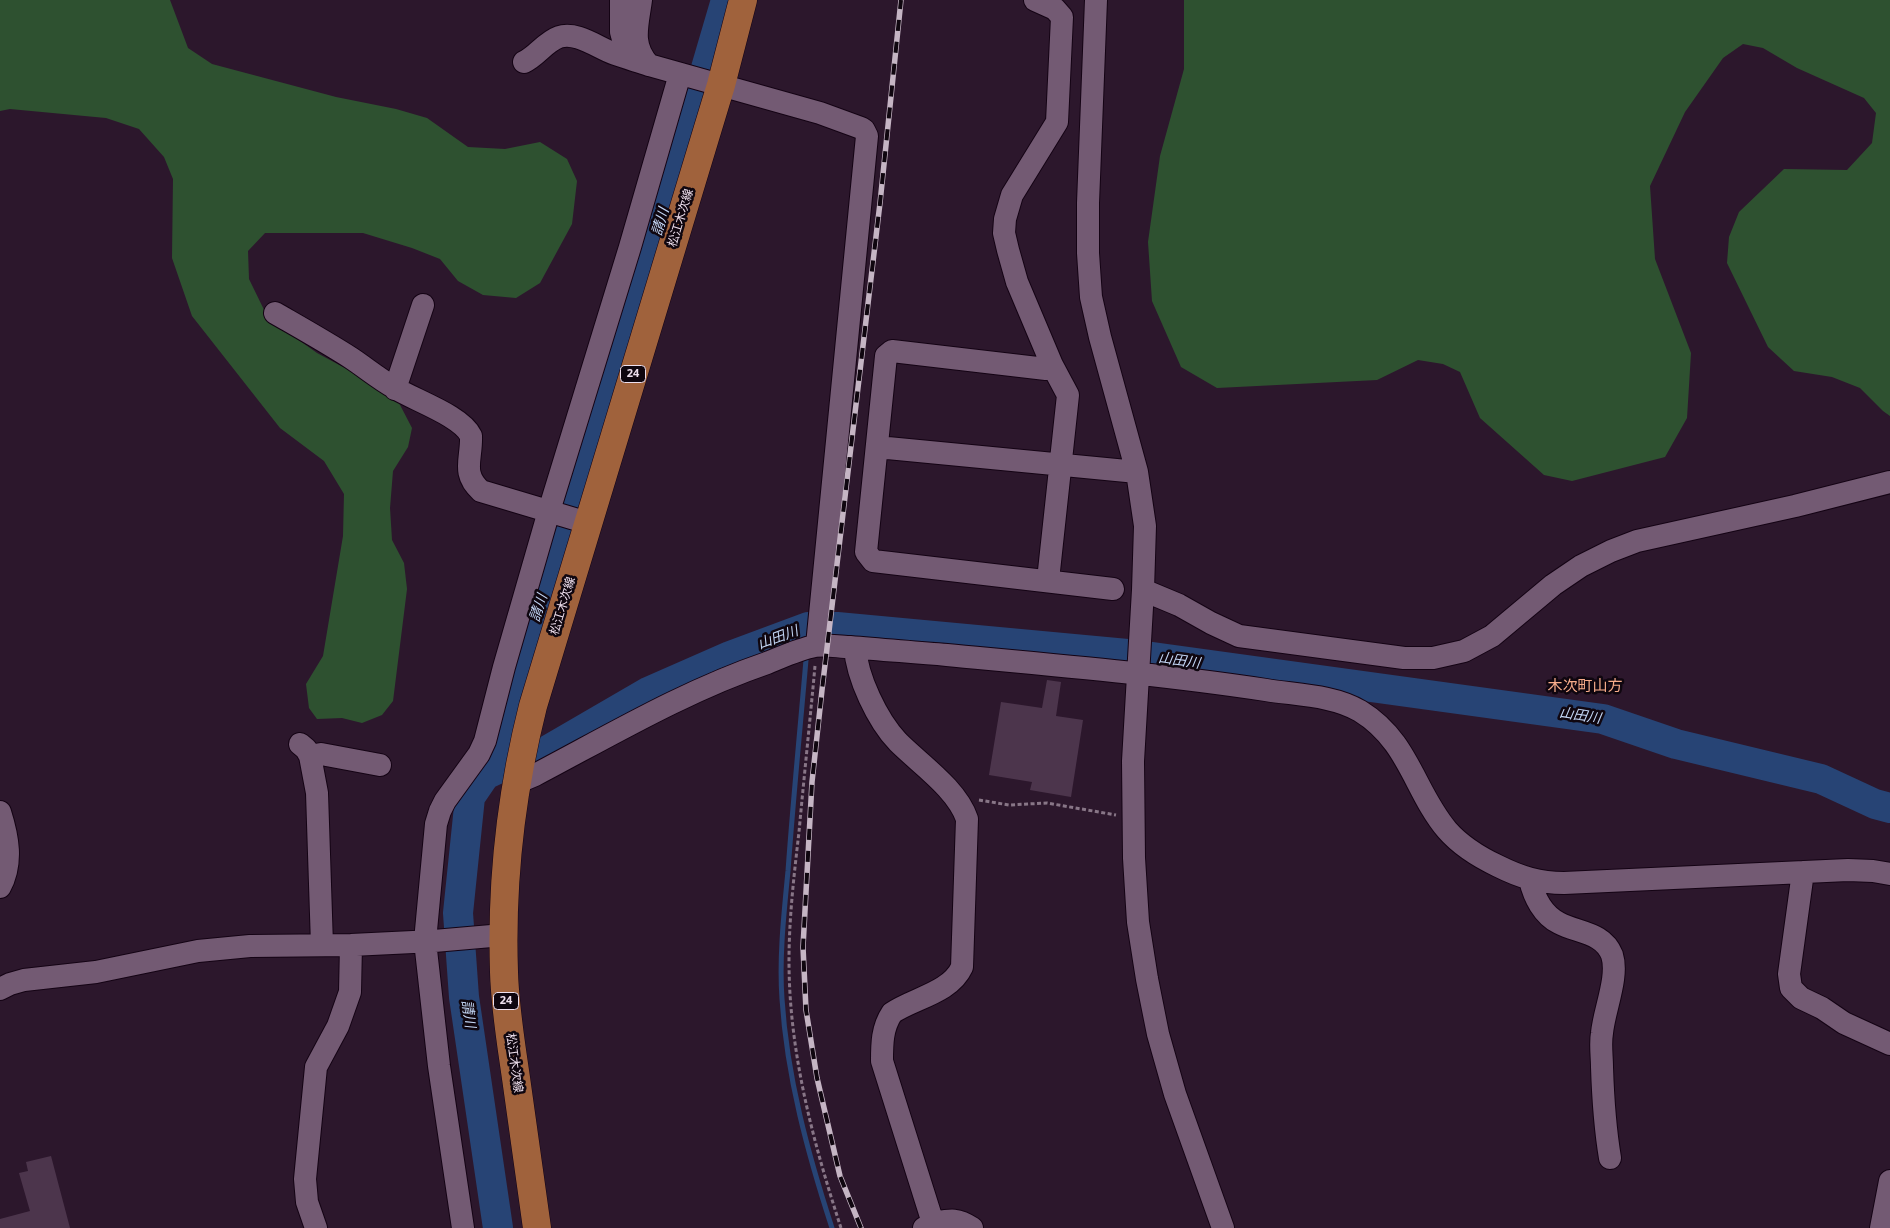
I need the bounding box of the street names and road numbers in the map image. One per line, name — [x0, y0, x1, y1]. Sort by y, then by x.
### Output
street label: 松江木次線 — [665, 187, 697, 249]
road number: 24 — [620, 366, 646, 382]
street label: 松江木次線 — [547, 575, 579, 637]
road number: 24 — [494, 992, 518, 1009]
street label: 松江木次線 — [503, 1032, 525, 1094]

